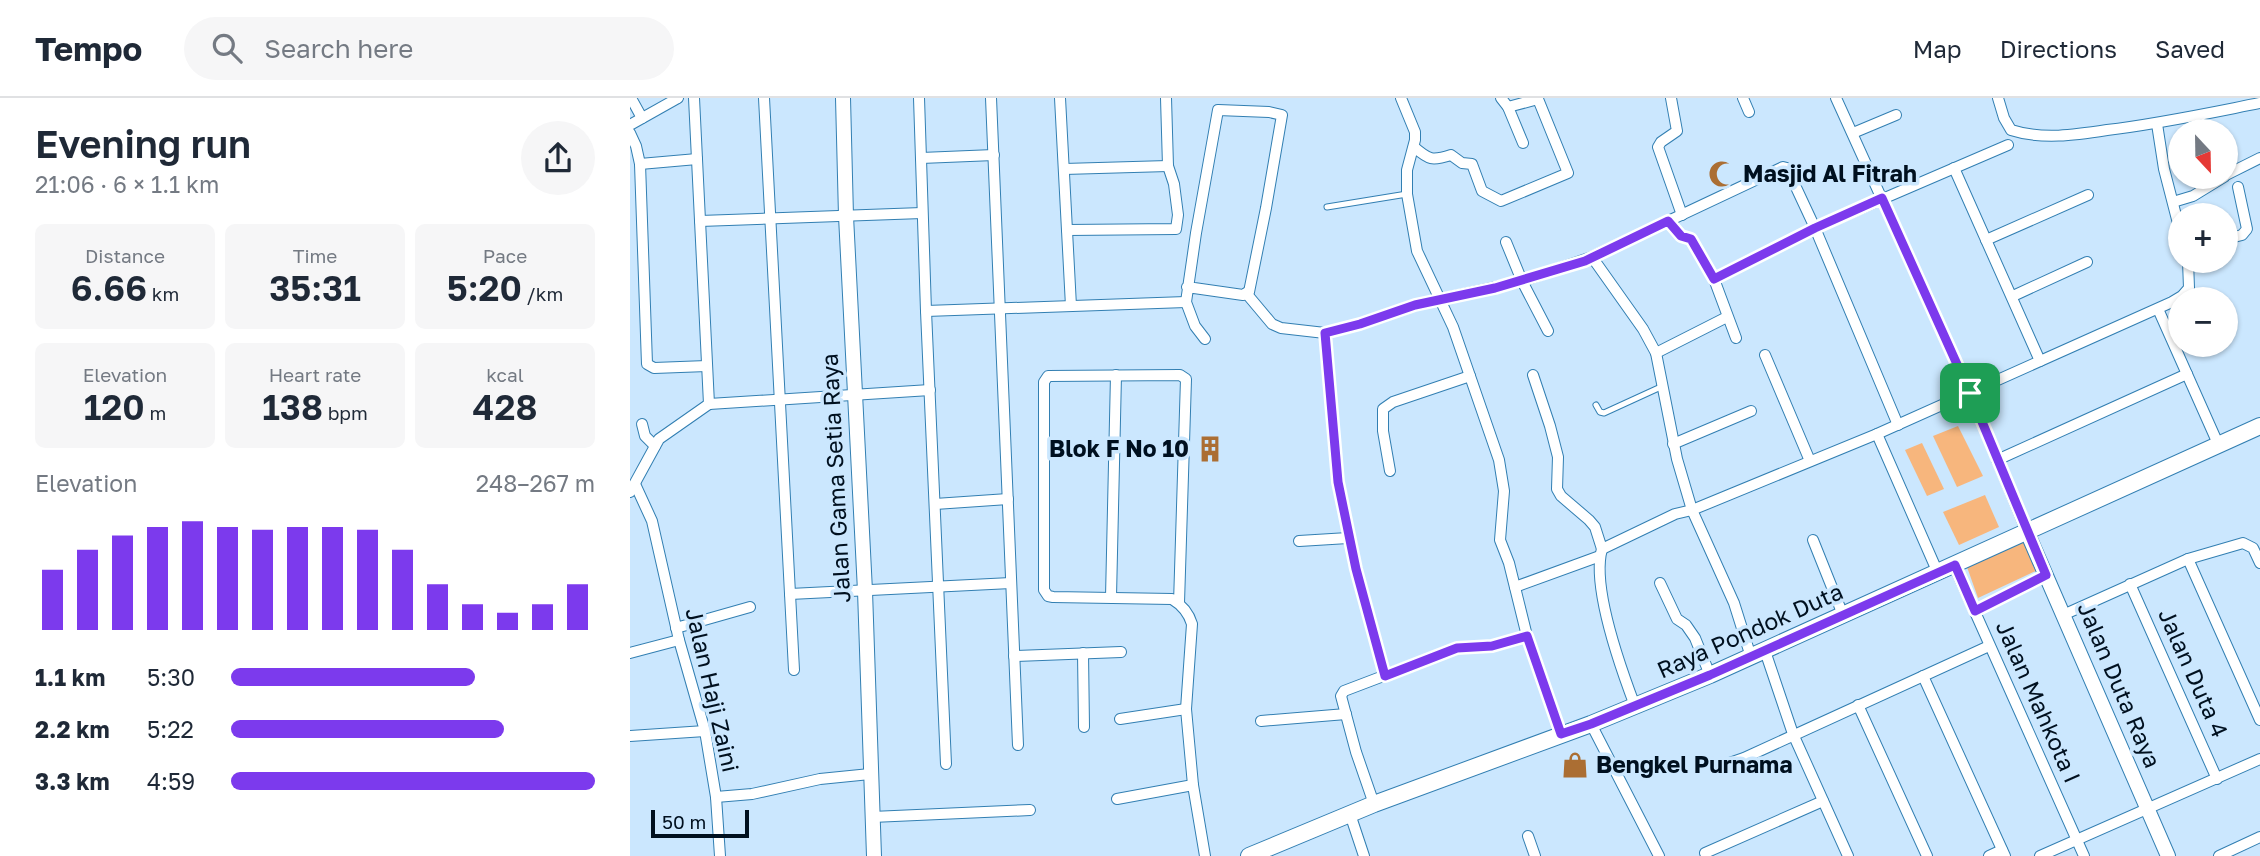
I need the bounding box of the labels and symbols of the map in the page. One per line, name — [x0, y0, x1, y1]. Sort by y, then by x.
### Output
north arrow — [2168, 119, 2238, 189]
mosque icon: Masjid Al Fitrah — [1707, 159, 1737, 189]
place label: Masjid Al Fitrah — [1743, 159, 1917, 187]
street label: Jalan Gama Setia Raya — [814, 353, 856, 603]
pin — [1940, 363, 2000, 423]
place label: Blok F No 10 — [1049, 434, 1189, 462]
building icon: Blok F No 10 — [1195, 434, 1225, 464]
street label: Raya Pondok Duta — [1652, 577, 1847, 684]
street label: Jalan Duta Raya — [2072, 598, 2167, 772]
street label: Jalan Duta 4 — [2153, 604, 2235, 741]
street label: Jalan Haji Zaini — [680, 605, 745, 775]
street label: Jalan Mahkota I — [1991, 616, 2087, 787]
shop icon: Bengkel Purnama — [1560, 750, 1590, 780]
place label: Bengkel Purnama — [1596, 750, 1793, 778]
scale bar — [651, 807, 749, 839]

